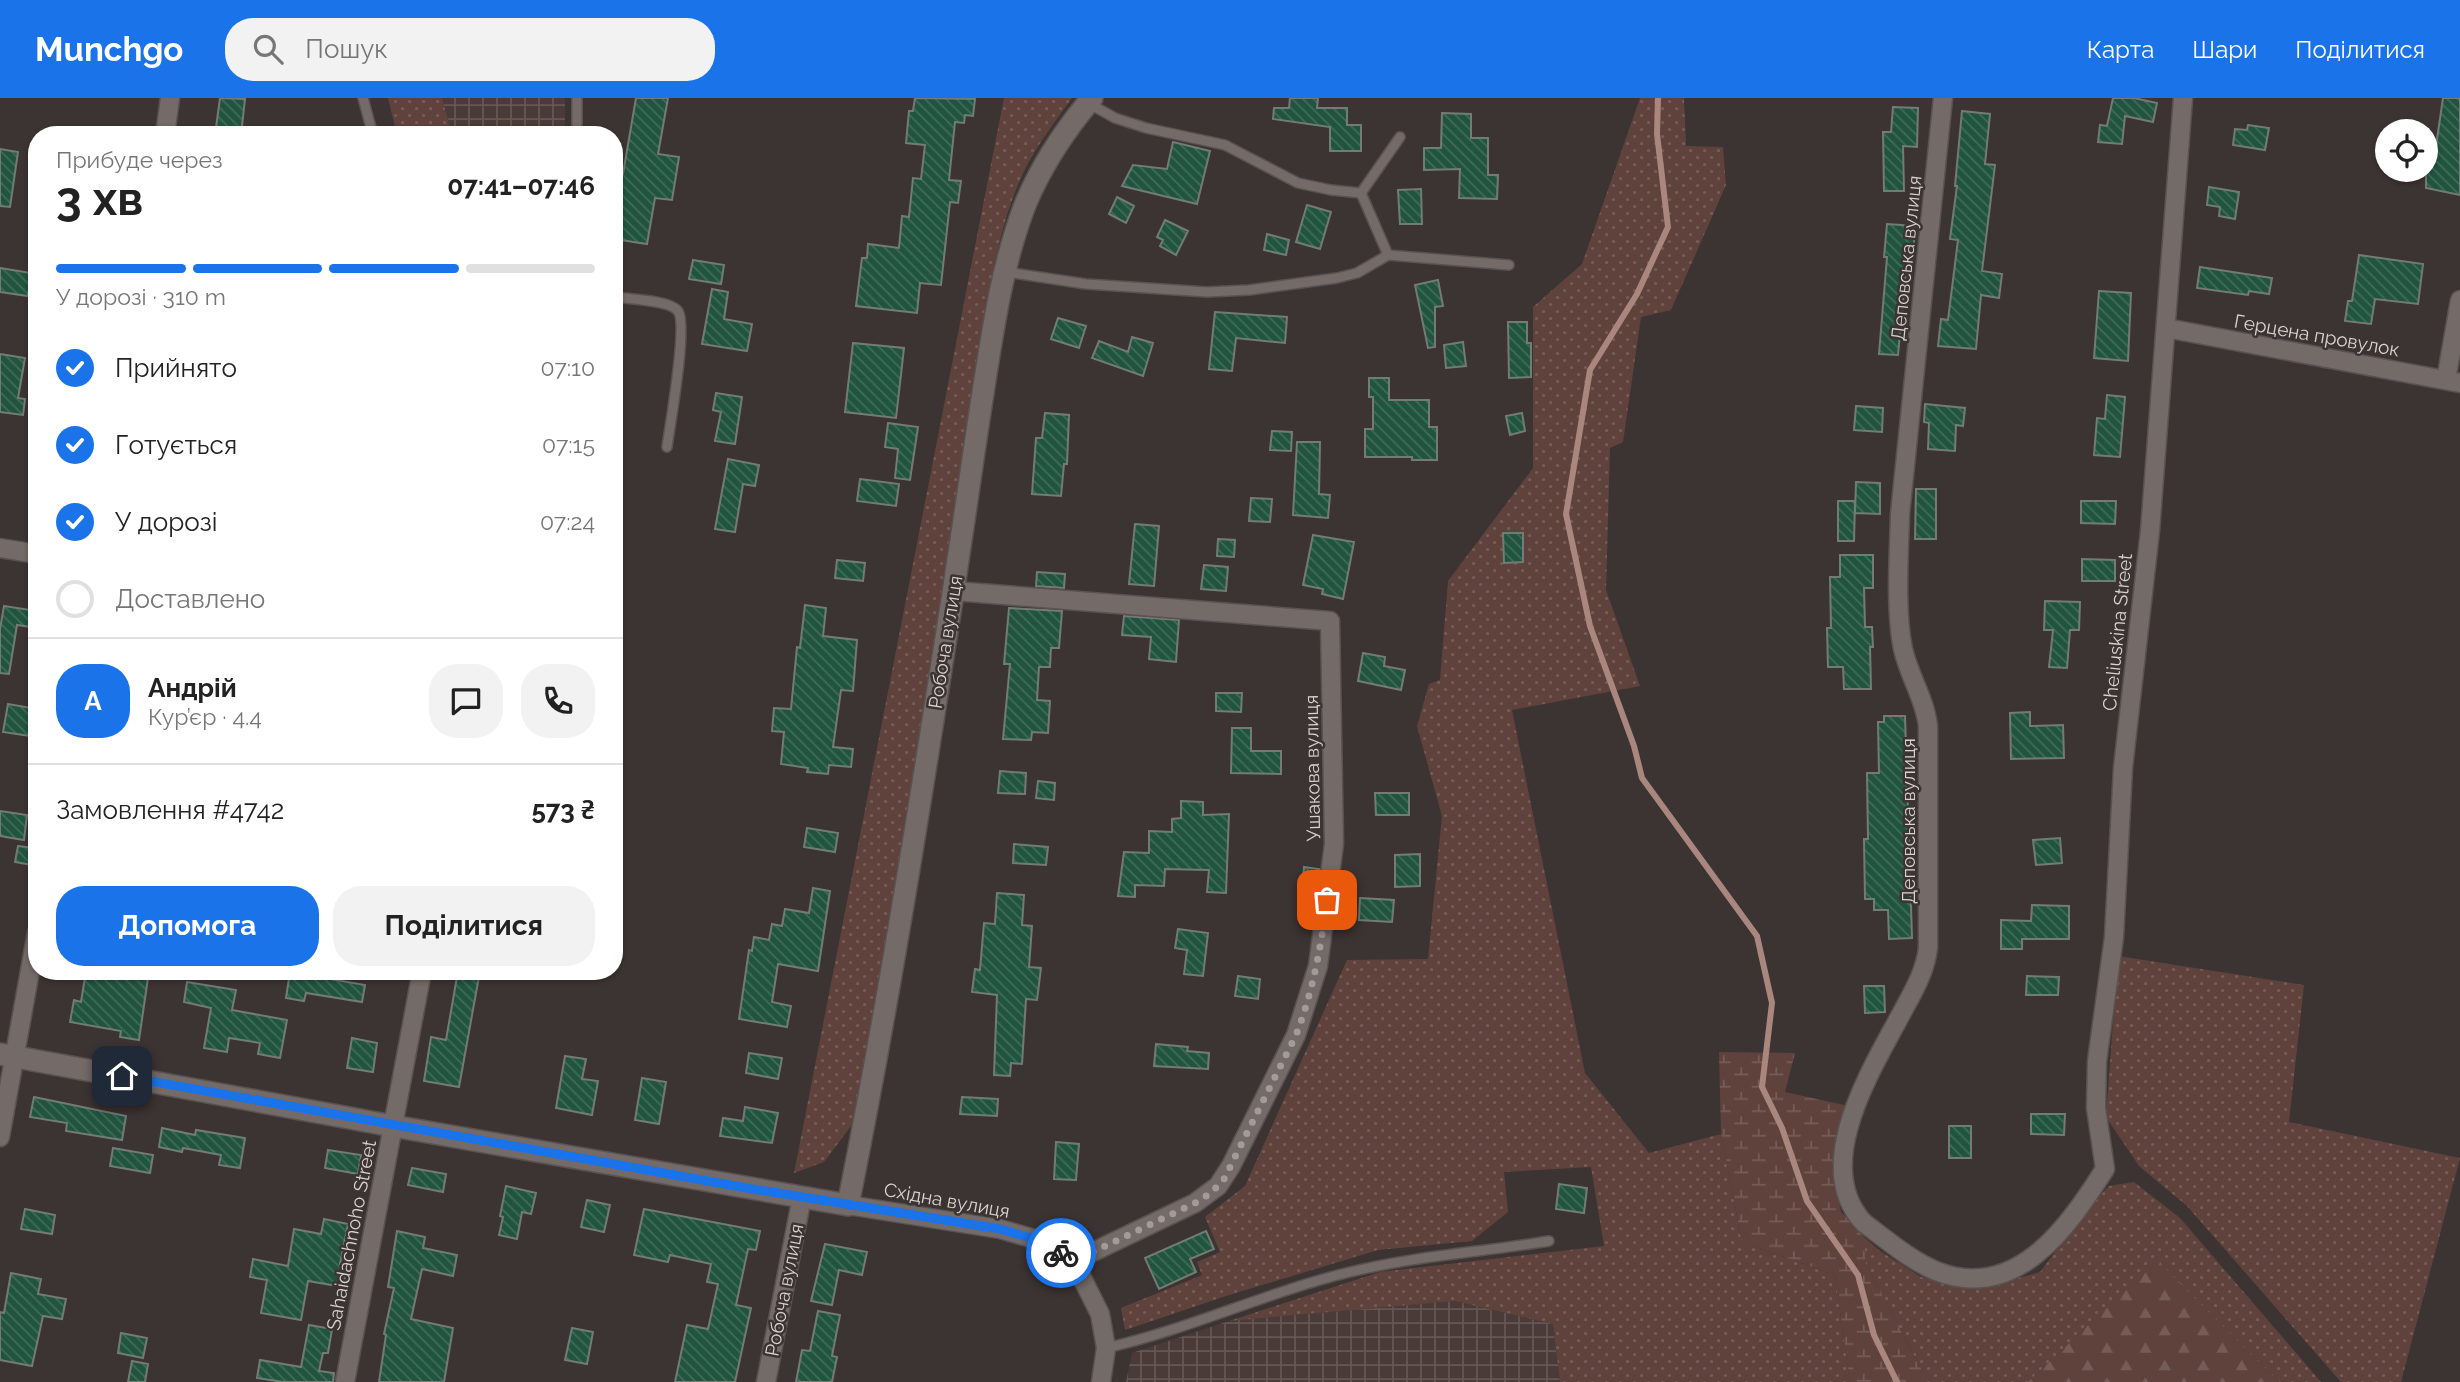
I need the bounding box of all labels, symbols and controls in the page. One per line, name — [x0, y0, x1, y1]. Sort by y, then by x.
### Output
search box — [225, 18, 715, 81]
text: Munchgo — [35, 30, 183, 69]
icon: search — [249, 30, 287, 68]
text: Пошук — [305, 34, 388, 64]
text: Карта — [2087, 35, 2154, 64]
text: Шари — [2192, 35, 2257, 64]
text: Поділитися — [2295, 35, 2425, 64]
map controls — [2375, 119, 2438, 182]
button: locate — [2375, 119, 2438, 182]
text: Прибуде через — [56, 146, 223, 173]
text: 07:41–07:46 — [447, 171, 595, 201]
text: 3 хв — [56, 172, 143, 226]
street label: Деповська вулиця — [1886, 174, 1926, 342]
text: У дорозі · 310 m — [56, 283, 226, 310]
street label: Герцена провулок — [2233, 310, 2401, 360]
icon: check — [56, 349, 94, 387]
text: Прийнято — [115, 353, 237, 383]
text: 07:10 — [541, 354, 595, 381]
icon: check — [56, 426, 94, 464]
text: Готується — [115, 430, 237, 460]
text: 07:15 — [542, 431, 595, 458]
icon: check — [56, 503, 94, 541]
text: У дорозі — [115, 507, 217, 537]
text: 07:24 — [540, 508, 595, 535]
street label: Cheliuskina Street — [2098, 552, 2136, 712]
street label: Робоча вулиця — [924, 574, 966, 710]
text: Доставлено — [115, 584, 265, 614]
button: chat — [429, 664, 503, 738]
button: phone — [521, 664, 595, 738]
text: Андрій — [148, 673, 237, 703]
text: А — [84, 686, 102, 716]
street label: Ушакова вулиця — [1300, 694, 1324, 842]
text: Кур’єр · 4.4 — [148, 703, 262, 730]
street label: Деповська вулиця — [1897, 738, 1919, 904]
text: Замовлення #4742 — [56, 795, 284, 825]
text: 573 ₴ — [531, 795, 595, 825]
pin — [1297, 870, 1357, 930]
icon: bag — [1308, 881, 1346, 919]
button: Допомога — [56, 886, 319, 966]
button: Поділитися — [333, 886, 595, 966]
pin — [92, 1046, 152, 1106]
icon: home — [103, 1057, 141, 1095]
street label: Sahaidachnoho Street — [322, 1137, 380, 1332]
street label: Східна вулиця — [882, 1178, 1012, 1222]
courier — [1026, 1218, 1096, 1288]
street label: Робоча вулиця — [760, 1222, 808, 1358]
icon: bike — [1042, 1234, 1080, 1272]

